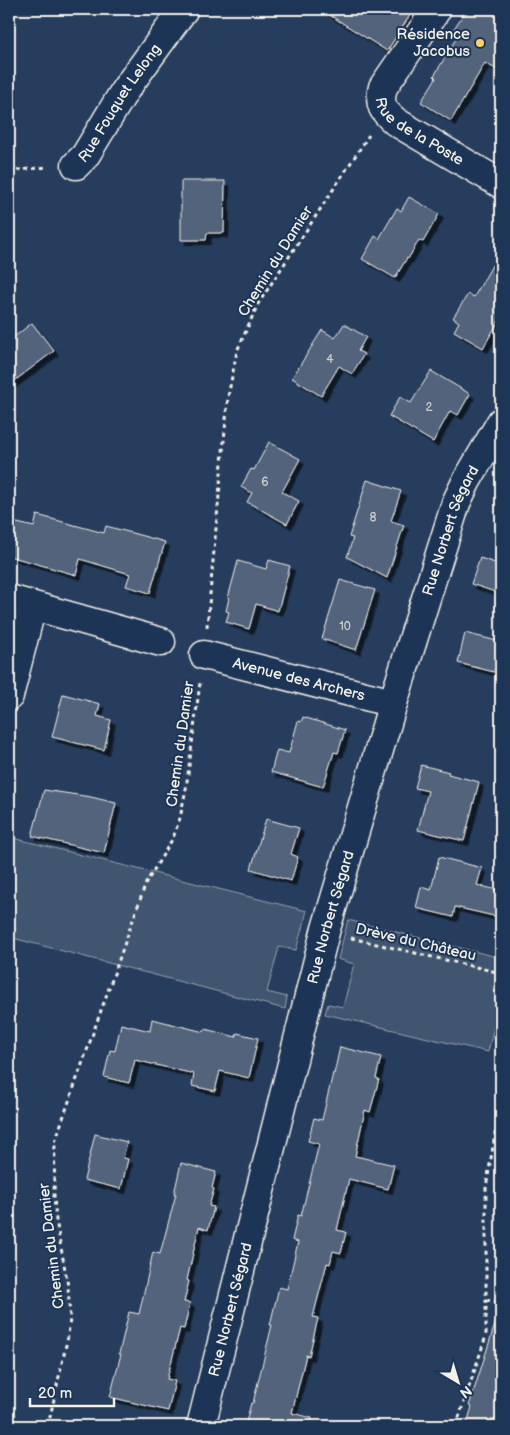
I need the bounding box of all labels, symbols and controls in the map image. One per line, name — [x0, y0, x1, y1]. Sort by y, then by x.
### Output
place label: Résidence Jacobus — [397, 25, 471, 61]
marker: Résidence Jacobus — [474, 37, 486, 49]
street label: Rue Fouquet Lelong — [75, 40, 166, 167]
street label: Rue de la Poste — [371, 96, 467, 170]
street label: Chemin du Damier — [234, 202, 317, 320]
house number: 4 — [326, 352, 334, 367]
house number: 2 — [425, 400, 433, 415]
street label: Rue Norbert Ségard — [418, 462, 484, 598]
house number: 6 — [261, 475, 269, 490]
house number: 8 — [370, 510, 377, 525]
house number: 10 — [339, 619, 351, 634]
street label: Avenue des Archers — [231, 654, 368, 706]
street label: Chemin du Damier — [162, 679, 199, 808]
street label: Rue Norbert Ségard — [303, 848, 359, 986]
street label: Drève du Château — [354, 919, 478, 966]
street label: Chemin du Damier — [34, 1181, 69, 1310]
street label: Rue Norbert Ségard — [205, 1241, 257, 1379]
north arrow — [432, 1358, 482, 1408]
scale bar — [30, 1375, 114, 1407]
text: N — [456, 1382, 475, 1402]
text: 20 m — [38, 1384, 72, 1403]

